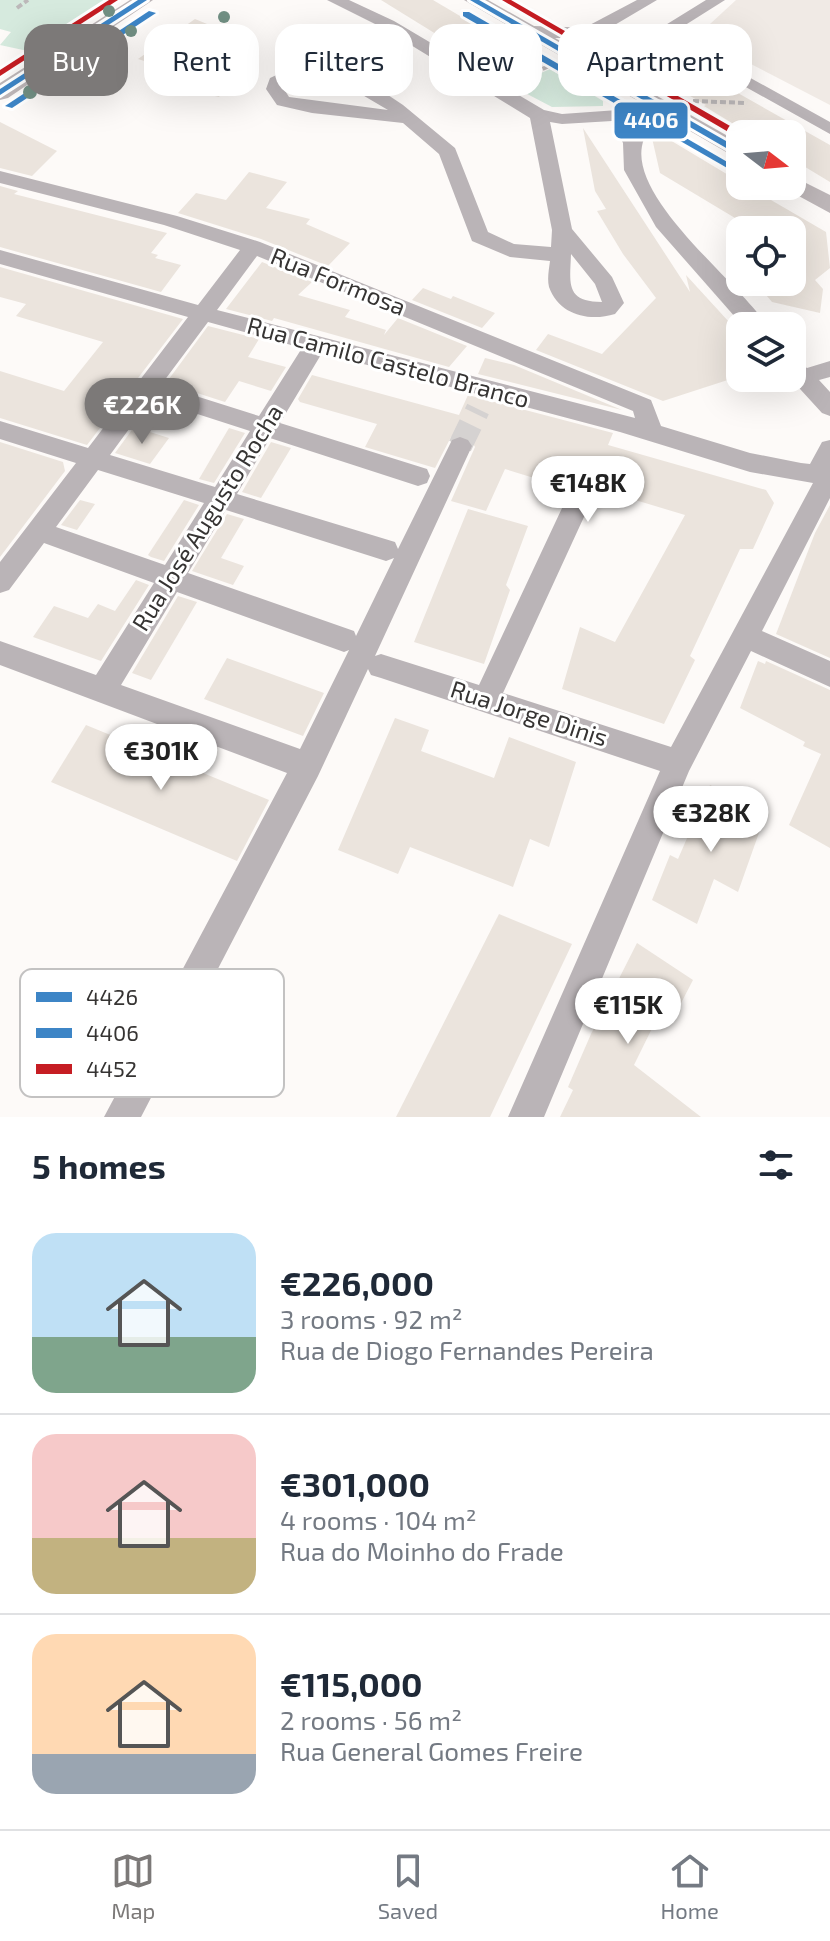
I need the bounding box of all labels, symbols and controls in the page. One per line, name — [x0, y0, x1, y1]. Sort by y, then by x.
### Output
chip: Buy — [24, 24, 128, 96]
chip: Rent — [144, 24, 259, 96]
chip: Filters — [275, 24, 413, 96]
chip: New — [429, 24, 542, 96]
chip: Apartment — [558, 24, 752, 96]
line badge: 4406 — [613, 101, 689, 140]
text: 4406 — [624, 106, 678, 132]
north arrow — [726, 120, 806, 200]
map controls — [726, 120, 806, 392]
button: locate — [726, 216, 806, 296]
street label: Rua Formosa — [267, 240, 410, 321]
street label: Rua Camilo Castelo Branco — [244, 310, 533, 413]
button: layers — [726, 312, 806, 392]
pin: €226K — [86, 378, 198, 446]
text: €226K — [103, 388, 181, 419]
street label: Rua José Augusto Rocha — [125, 399, 288, 636]
pin: €148K — [532, 456, 644, 524]
text: €148K — [549, 466, 627, 497]
street label: Rua Jorge Dinis — [447, 674, 612, 752]
pin: €301K — [105, 724, 217, 792]
text: €301K — [123, 734, 199, 765]
pin: €328K — [655, 786, 767, 854]
text: €328K — [671, 796, 751, 827]
legend — [20, 969, 284, 1097]
pin: €115K — [572, 978, 684, 1046]
text: 4426 — [86, 983, 138, 1009]
text: €115K — [593, 988, 663, 1019]
text: 4406 — [86, 1019, 139, 1045]
text: 4452 — [86, 1055, 137, 1081]
icon: filters — [754, 1143, 798, 1187]
text: 5 homes — [32, 1145, 166, 1186]
text: €226,000 — [280, 1262, 434, 1303]
icon: home — [96, 1265, 192, 1361]
text: 3 rooms · 92 m² — [280, 1303, 462, 1334]
text: Rua de Diogo Fernandes Pereira — [280, 1334, 654, 1365]
text: €301,000 — [280, 1463, 430, 1504]
icon: home — [96, 1466, 192, 1562]
text: 4 rooms · 104 m² — [280, 1504, 476, 1535]
text: Rua do Moinho do Frade — [280, 1535, 564, 1566]
text: €115,000 — [280, 1663, 423, 1704]
icon: home — [96, 1666, 192, 1762]
text: 2 rooms · 56 m² — [280, 1704, 462, 1735]
text: Rua General Gomes Freire — [280, 1735, 583, 1766]
tab: Map — [111, 1849, 155, 1923]
tab: Saved — [378, 1849, 438, 1923]
tab: Home — [660, 1849, 719, 1923]

